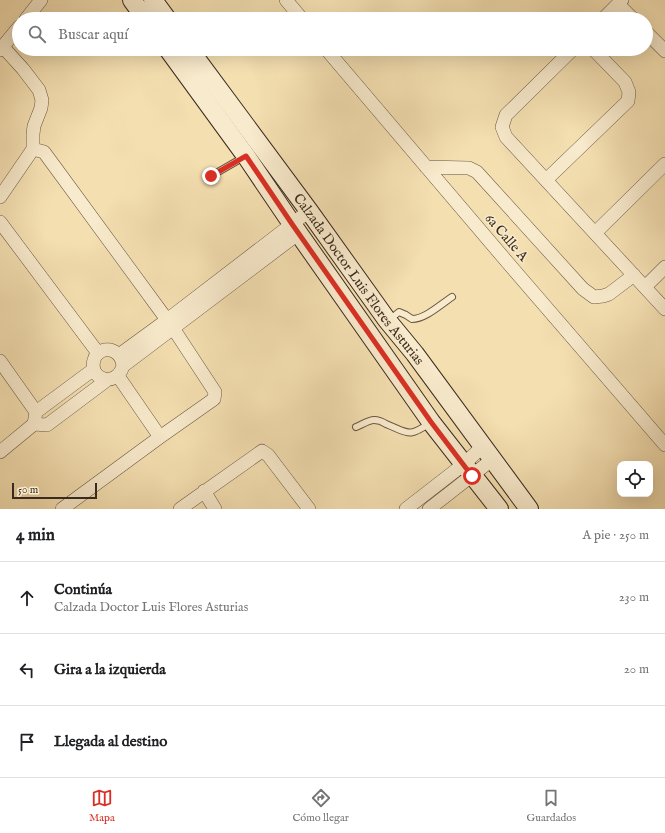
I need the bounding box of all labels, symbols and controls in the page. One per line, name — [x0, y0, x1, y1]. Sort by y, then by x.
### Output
search box — [12, 12, 653, 56]
icon: search — [26, 23, 48, 45]
text: Buscar aquí — [58, 25, 128, 44]
route end — [202, 167, 220, 185]
street label: Calzada Doctor Luis Flores Asturias — [289, 190, 428, 369]
street label: 6a Calle A — [481, 210, 532, 266]
map controls — [617, 461, 653, 497]
button: locate — [617, 461, 653, 497]
route start — [463, 467, 481, 485]
scale bar — [12, 481, 97, 500]
text: 50 m — [18, 483, 38, 497]
text: 4 min — [16, 525, 55, 546]
text: A pie · 250 m — [582, 527, 649, 544]
text: Continúa — [54, 580, 112, 599]
icon: ahead — [16, 587, 38, 609]
text: 230 m — [619, 589, 649, 606]
text: Calzada Doctor Luis Flores Asturias — [54, 599, 248, 616]
icon: left — [16, 659, 38, 681]
text: Gira a la izquierda — [54, 660, 166, 679]
text: 20 m — [624, 661, 649, 678]
icon: arrive — [16, 731, 38, 753]
text: Llegada al destino — [54, 732, 167, 751]
tab: Mapa — [89, 787, 115, 825]
tab: Cómo llegar — [292, 787, 349, 825]
tab: Guardados — [527, 787, 576, 825]

